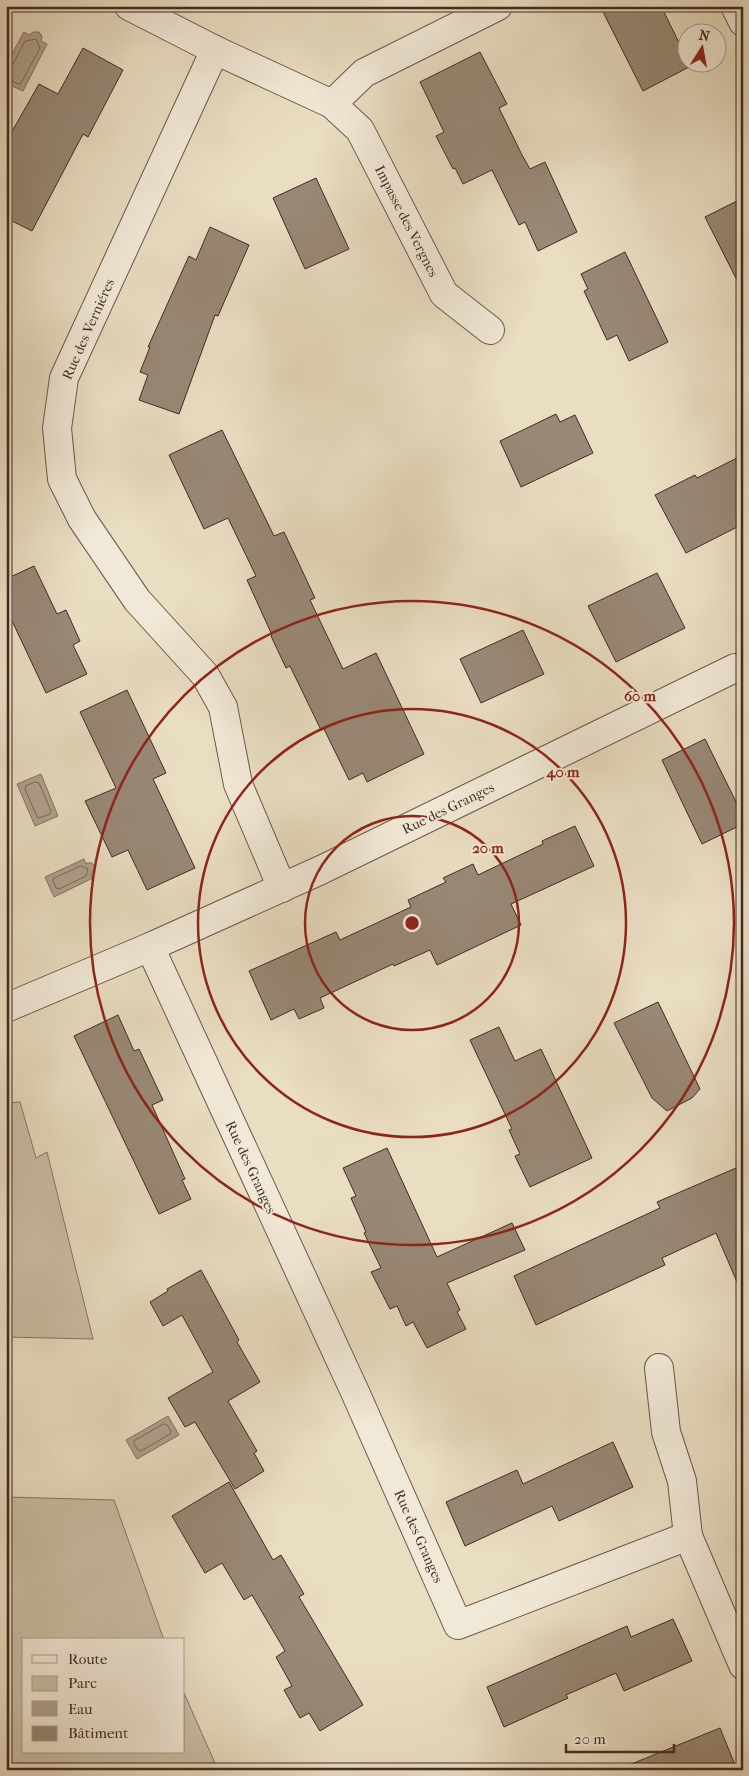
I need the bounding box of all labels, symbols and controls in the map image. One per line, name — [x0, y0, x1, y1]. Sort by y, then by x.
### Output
north arrow — [676, 22, 726, 72]
text: N — [698, 26, 712, 45]
street label: Impasse des Vergnes — [371, 163, 442, 280]
street label: Rue des Verniéres — [59, 276, 118, 382]
text: 60 m — [624, 687, 657, 705]
text: 40 m — [546, 763, 580, 781]
street label: Rue des Granges — [399, 779, 497, 838]
text: 20 m — [472, 839, 504, 857]
centre of rings — [403, 914, 421, 932]
street label: Rue des Granges — [222, 1118, 279, 1216]
street label: Rue des Granges — [390, 1487, 447, 1586]
legend — [22, 1638, 185, 1754]
text: Route — [68, 1650, 108, 1668]
text: Parc — [68, 1674, 97, 1692]
text: Eau — [68, 1700, 93, 1718]
scale bar — [566, 1721, 674, 1753]
text: Bâtiment — [68, 1724, 129, 1742]
text: 20 m — [574, 1730, 606, 1748]

